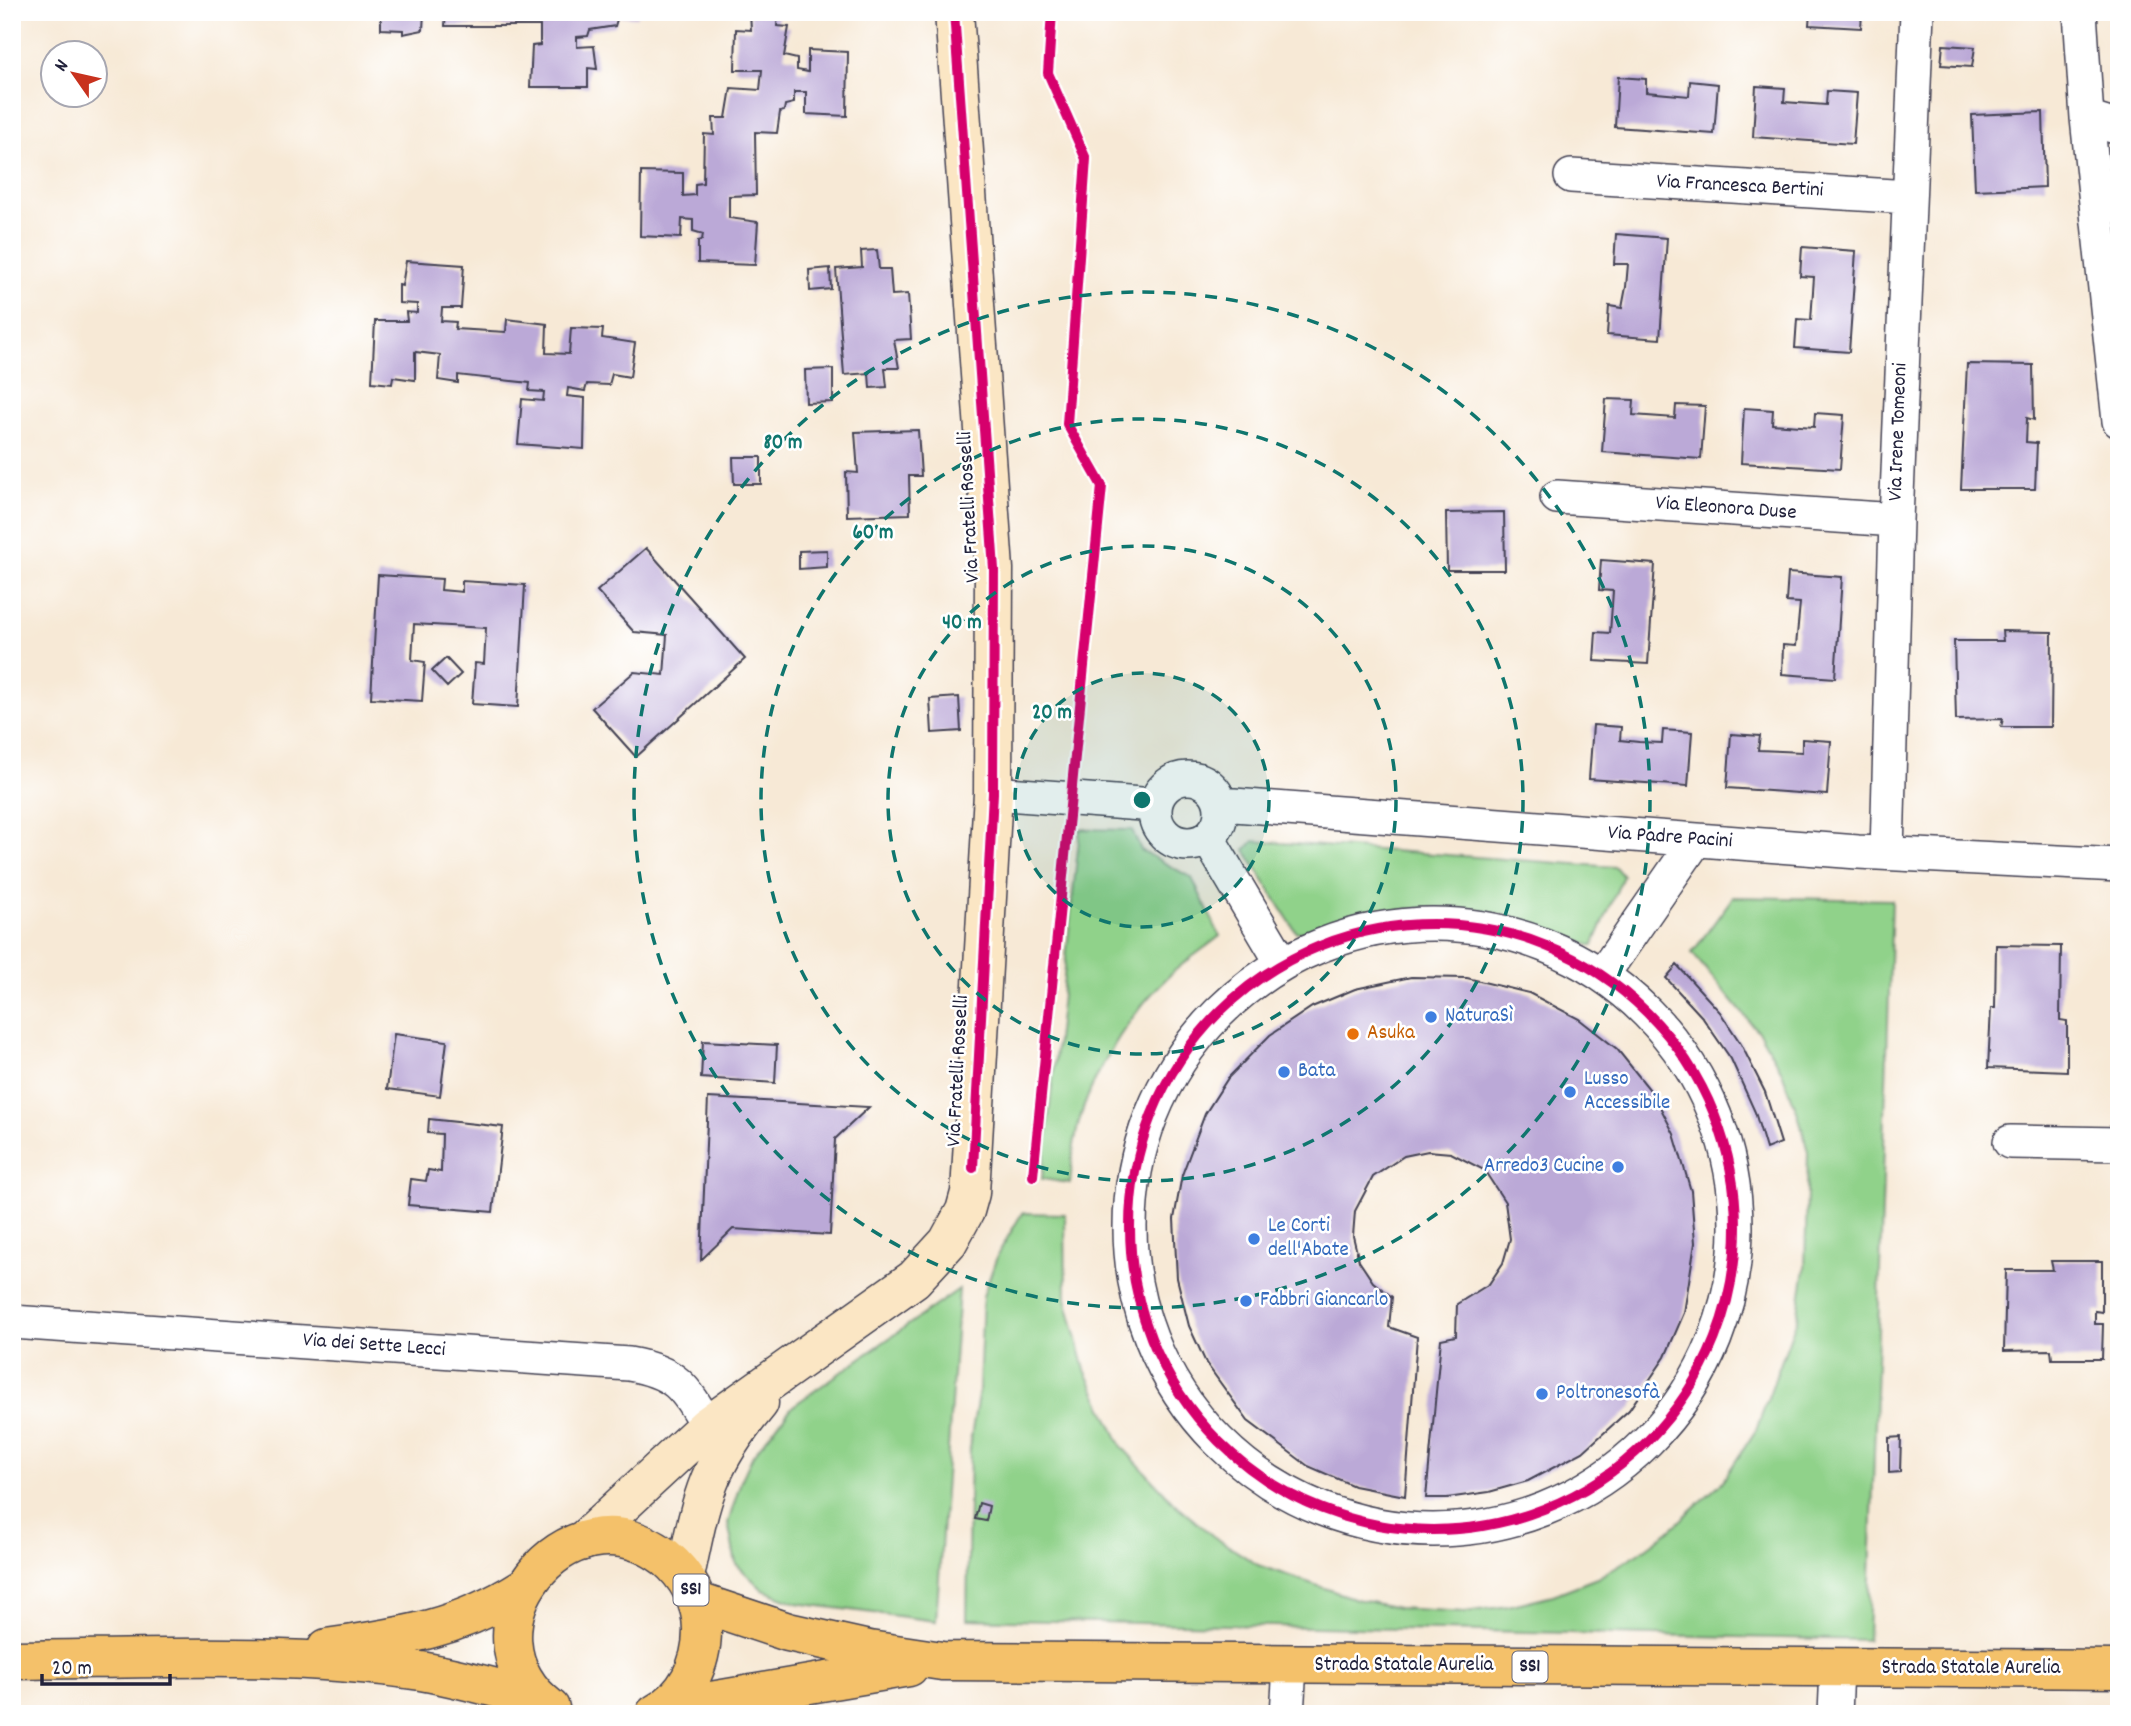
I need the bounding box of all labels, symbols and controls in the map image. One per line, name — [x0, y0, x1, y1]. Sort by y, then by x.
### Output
north arrow — [38, 38, 108, 108]
text: N — [49, 55, 77, 78]
street label: Via Francesca Bertini — [1656, 168, 1824, 206]
street label: Via Irene Tomeoni — [1882, 362, 1916, 502]
text: 80 m — [763, 429, 803, 459]
street label: Via Fratelli Rosselli — [951, 430, 989, 583]
street label: Via Eleonora Duse — [1655, 489, 1797, 529]
text: 60 m — [853, 519, 893, 549]
text: 40 m — [942, 609, 982, 639]
text: 20 m — [1032, 699, 1072, 729]
centre of rings — [1130, 788, 1154, 812]
street label: Via Padre Pacini — [1607, 819, 1733, 857]
street label: Via Fratelli Rosselli — [940, 994, 978, 1147]
place label: NaturaSì — [1445, 1002, 1513, 1032]
marker: NaturaSì — [1423, 1009, 1439, 1025]
place label: Asuka — [1367, 1019, 1416, 1049]
marker: Asuka — [1345, 1026, 1361, 1042]
place label: Bata — [1298, 1057, 1337, 1087]
marker: Bata — [1276, 1064, 1292, 1080]
place label: Lusso Accessibile — [1584, 1065, 1670, 1119]
marker: Lusso Accessibile — [1562, 1084, 1578, 1100]
place label: Arredo3 Cucine — [1484, 1152, 1604, 1182]
marker: Arredo3 Cucine — [1610, 1159, 1626, 1175]
place label: Le Corti dell'Abate — [1268, 1212, 1349, 1266]
marker: Le Corti dell'Abate — [1246, 1231, 1262, 1247]
place label: Fabbri Giancarlo — [1260, 1286, 1388, 1316]
marker: Fabbri Giancarlo — [1238, 1293, 1254, 1309]
street label: Via dei Sette Lecci — [302, 1326, 446, 1366]
place label: Poltronesofà — [1556, 1379, 1660, 1409]
marker: Poltronesofà — [1534, 1386, 1550, 1402]
road number: SS1 — [674, 1574, 708, 1606]
scale bar — [42, 1642, 170, 1686]
street label: Strada Statale Aurelia — [1315, 1651, 1495, 1681]
road number: SS1 — [1512, 1652, 1548, 1682]
street label: Strada Statale Aurelia — [1882, 1654, 2062, 1684]
text: 20 m — [52, 1655, 92, 1685]

